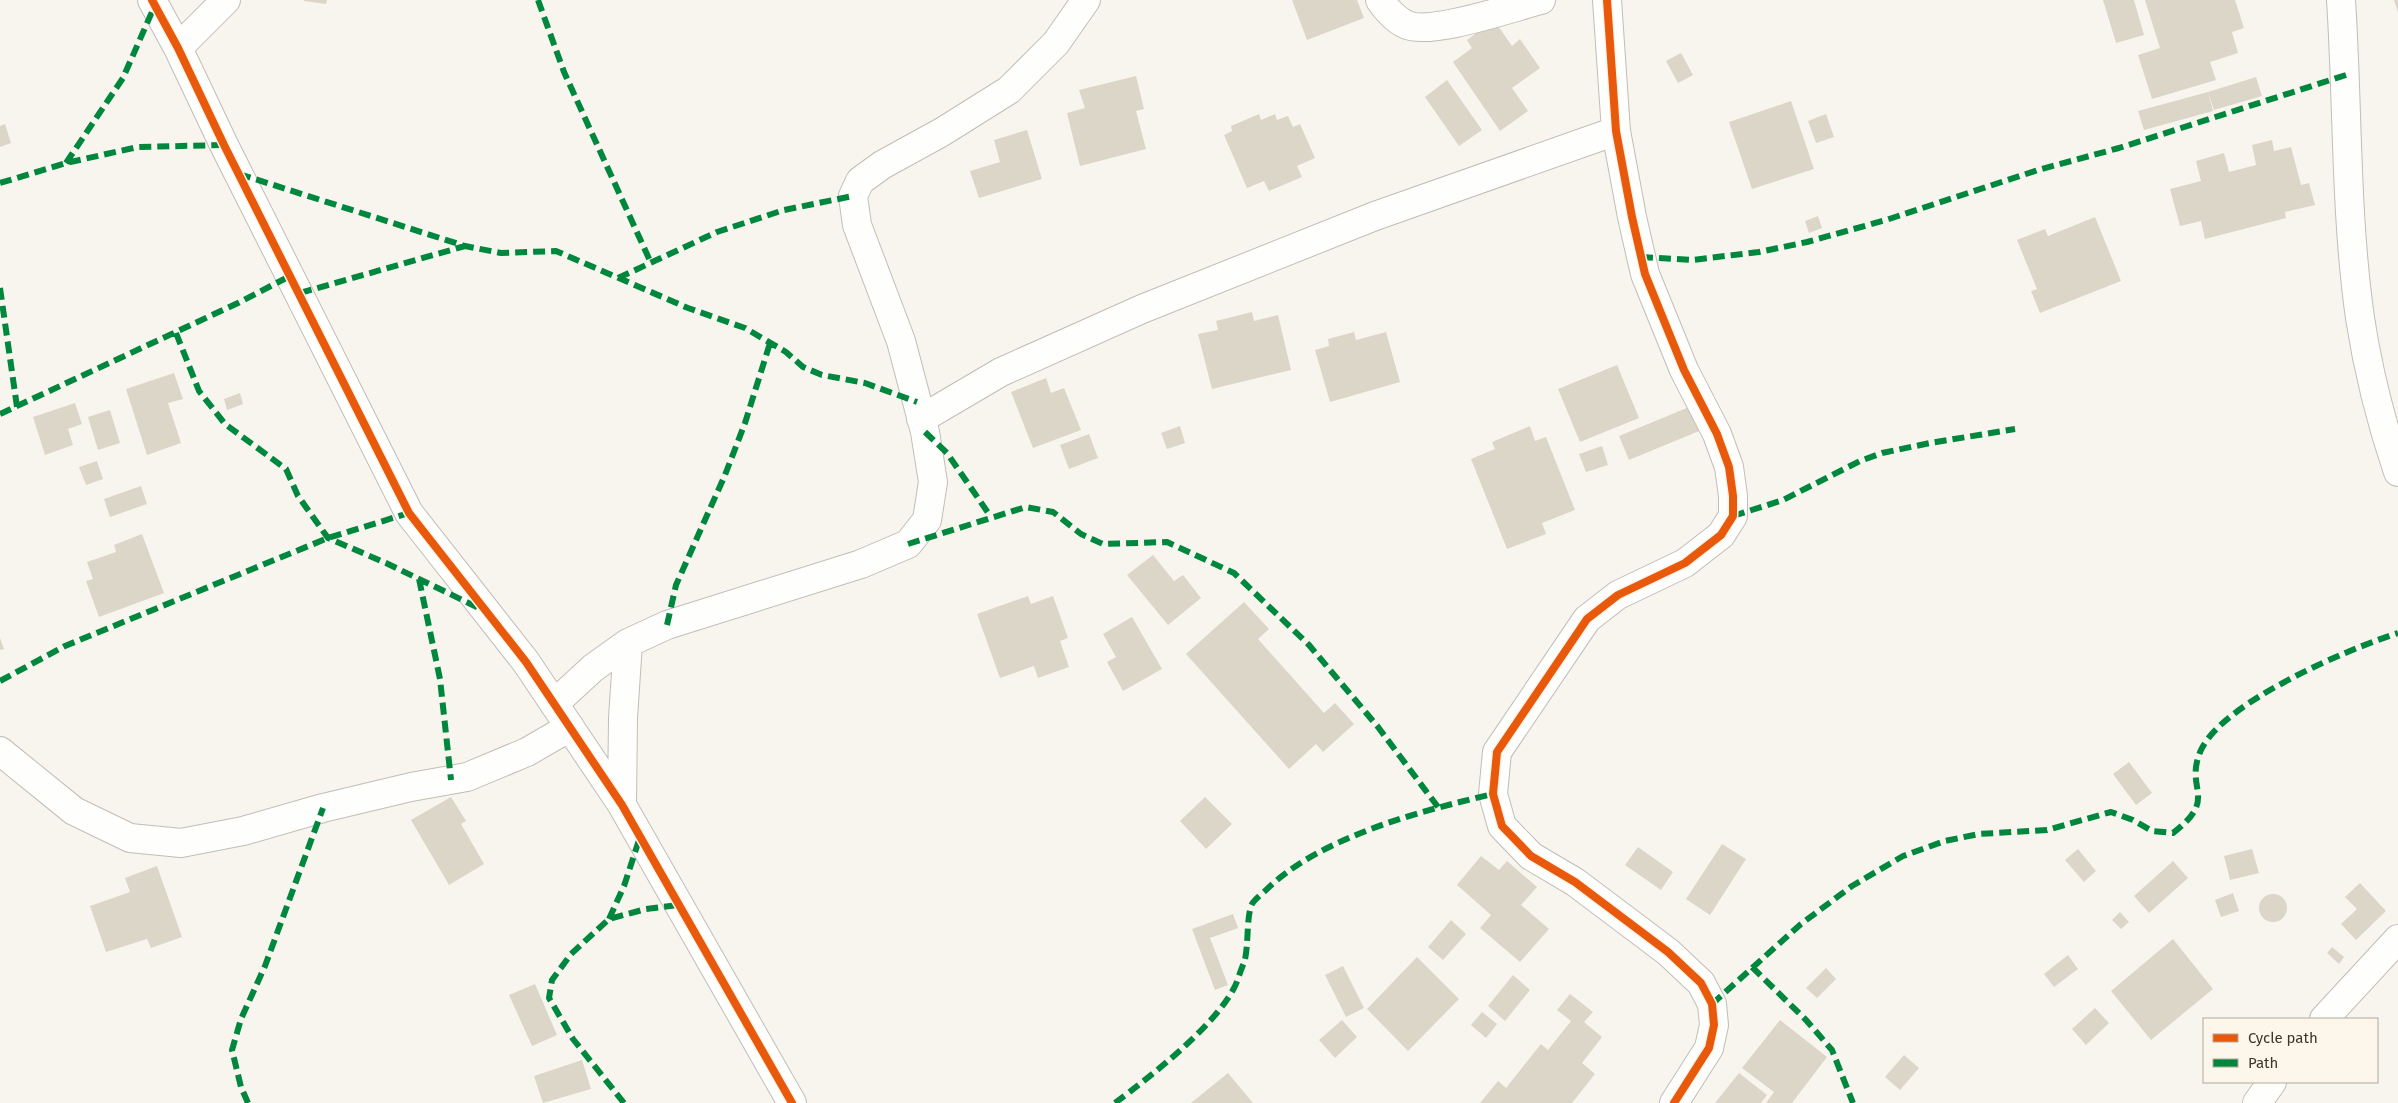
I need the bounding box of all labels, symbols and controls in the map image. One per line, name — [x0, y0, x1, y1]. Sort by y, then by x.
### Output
legend — [2203, 1018, 2378, 1083]
text: Cycle path — [2248, 1029, 2318, 1047]
text: Path — [2248, 1054, 2278, 1072]

